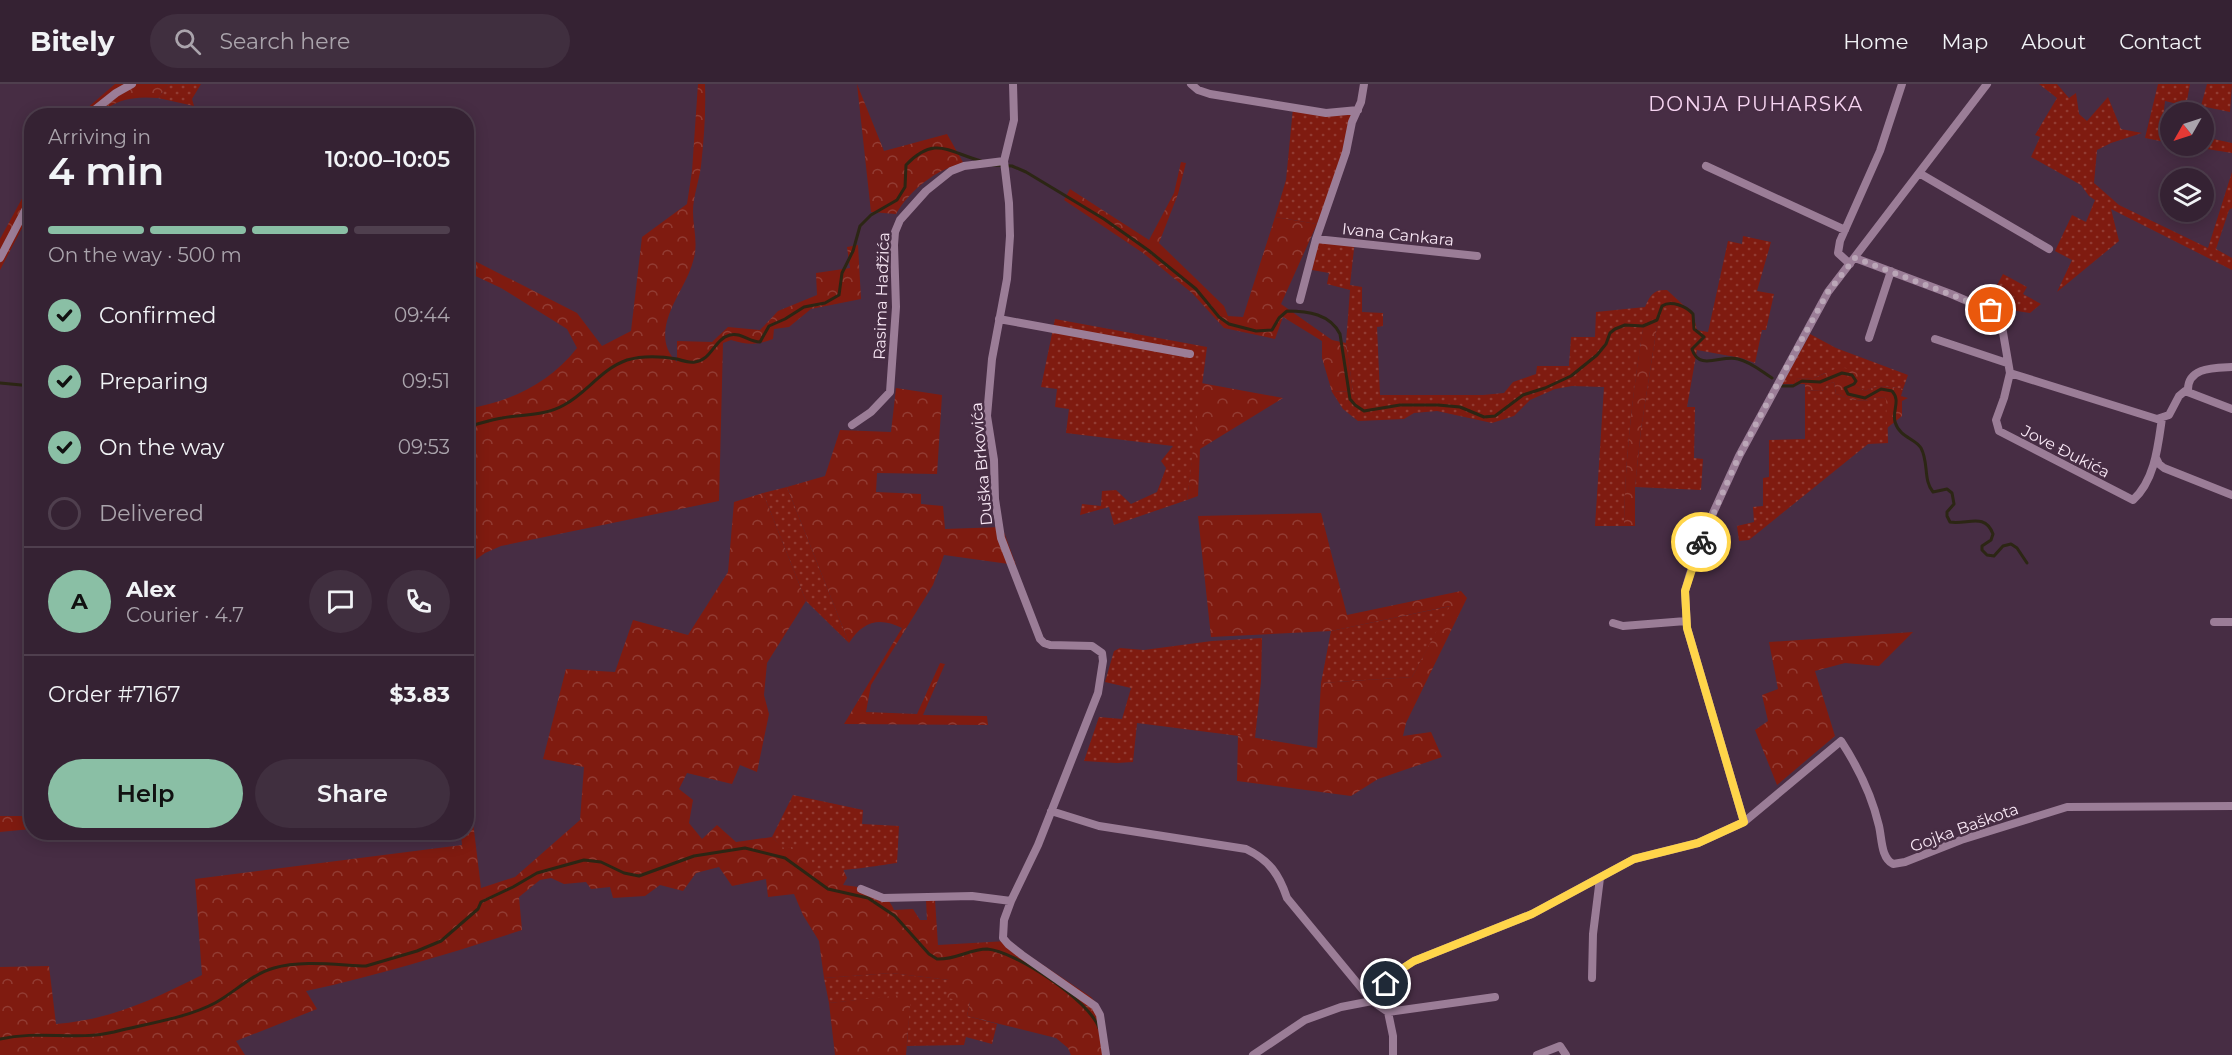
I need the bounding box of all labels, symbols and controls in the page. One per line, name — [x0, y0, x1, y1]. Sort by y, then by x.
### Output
search box — [150, 14, 570, 68]
text: Bitely — [30, 24, 114, 58]
icon: search — [171, 25, 204, 58]
text: Search here — [219, 28, 350, 55]
text: Home — [1843, 29, 1908, 54]
text: Map — [1941, 29, 1988, 54]
text: About — [2021, 29, 2086, 54]
text: Contact — [2119, 29, 2202, 54]
district label: DONJA PUHARSKA — [1648, 92, 1864, 116]
north arrow — [2160, 102, 2214, 156]
map controls — [2160, 102, 2214, 222]
text: Arriving in — [48, 125, 151, 149]
text: 10:00–10:05 — [325, 146, 450, 173]
text: 4 min — [48, 147, 164, 195]
button: layers — [2160, 168, 2214, 222]
street label: Ivana Cankara — [1341, 219, 1455, 250]
street label: Rasima Hađžića — [870, 232, 893, 360]
text: On the way · 500 m — [48, 243, 242, 267]
pin — [1965, 284, 2016, 335]
icon: bag — [1974, 293, 2007, 326]
icon: check — [48, 299, 81, 332]
text: Confirmed — [99, 302, 216, 329]
text: 09:44 — [394, 303, 450, 327]
icon: check — [48, 365, 81, 398]
text: Preparing — [99, 368, 208, 395]
text: 09:51 — [402, 369, 450, 393]
street label: Duška Brkovića — [967, 402, 996, 526]
street label: Jove Đukića — [2018, 421, 2113, 482]
icon: check — [48, 431, 81, 464]
text: On the way — [99, 434, 224, 461]
text: 09:53 — [398, 435, 450, 459]
text: Delivered — [99, 500, 204, 527]
courier — [1671, 512, 1731, 572]
icon: bike — [1685, 526, 1718, 559]
button: chat — [309, 570, 372, 633]
button: phone — [387, 570, 450, 633]
text: Alex — [126, 576, 176, 603]
text: A — [71, 588, 88, 615]
text: Courier · 4.7 — [126, 603, 244, 627]
text: Order #7167 — [48, 681, 180, 708]
text: $3.83 — [389, 681, 450, 708]
button: Help — [48, 759, 243, 828]
button: Share — [255, 759, 450, 828]
street label: Gojka Baškota — [1907, 799, 2021, 856]
pin — [1360, 958, 1411, 1009]
icon: home — [1369, 967, 1402, 1000]

